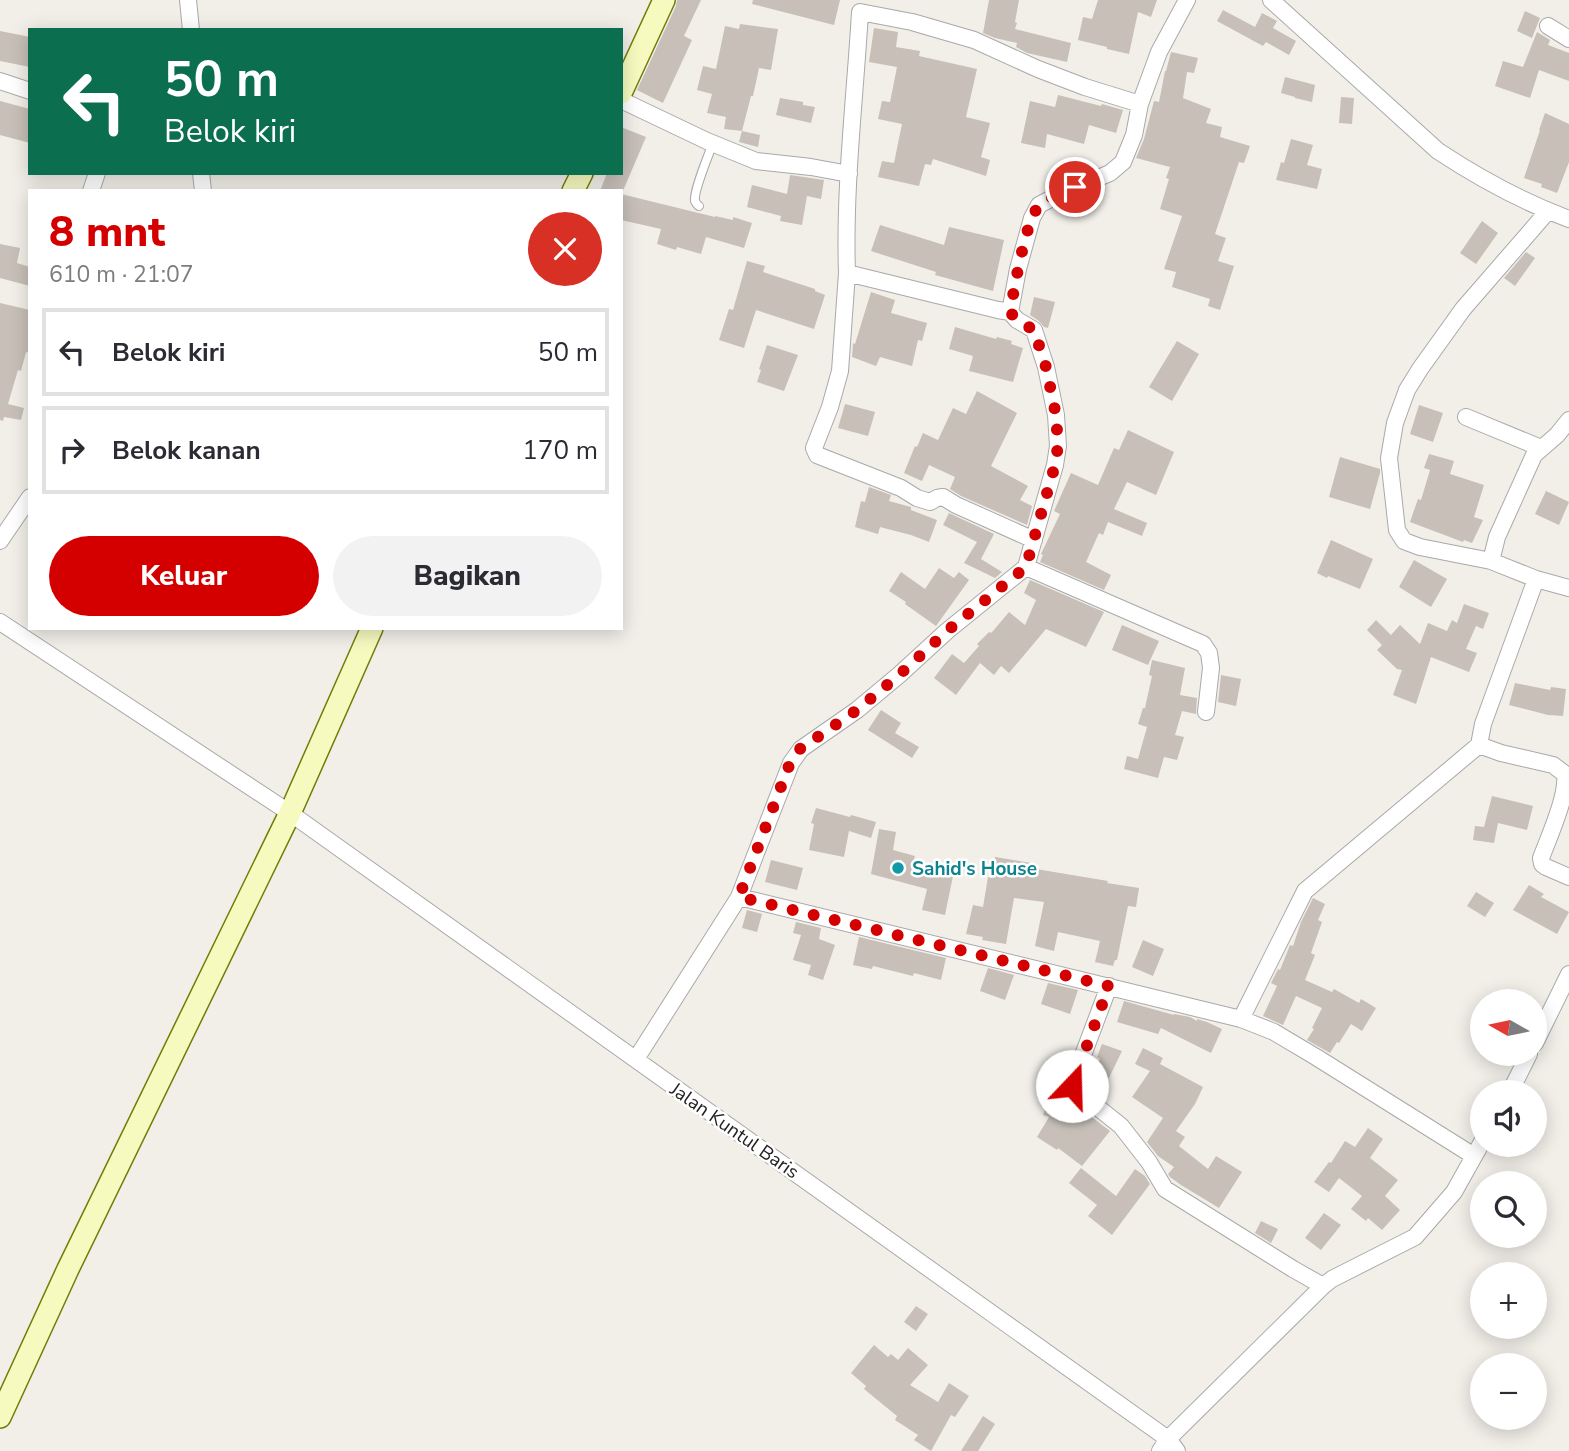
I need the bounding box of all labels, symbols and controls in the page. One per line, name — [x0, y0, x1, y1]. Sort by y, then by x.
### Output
text: 50 m — [164, 46, 279, 113]
icon: left — [49, 56, 140, 147]
text: Belok kiri — [164, 110, 296, 153]
pin — [1045, 157, 1105, 217]
icon: arrive — [1056, 168, 1094, 206]
text: 8 mnt — [49, 204, 165, 261]
button: close — [528, 212, 602, 286]
text: 610 m · 21:07 — [49, 259, 194, 290]
icon: left — [53, 333, 91, 371]
text: Belok kiri — [112, 335, 225, 370]
text: 50 m — [538, 335, 598, 370]
icon: right — [53, 431, 91, 469]
text: Belok kanan — [112, 433, 261, 468]
text: 170 m — [522, 433, 598, 468]
button: Keluar — [49, 536, 319, 616]
button: Bagikan — [333, 536, 602, 616]
place label: Sahid's House — [912, 856, 1037, 882]
marker: Sahid's House — [890, 860, 906, 876]
north arrow — [1470, 989, 1547, 1066]
map controls — [1470, 989, 1547, 1430]
position arrow — [1035, 1049, 1109, 1123]
street label: Jalan Kuntul Baris — [664, 1076, 804, 1185]
button: sound — [1470, 1080, 1547, 1157]
button: search — [1470, 1171, 1547, 1248]
button: + — [1470, 1262, 1547, 1339]
button: − — [1470, 1353, 1547, 1430]

